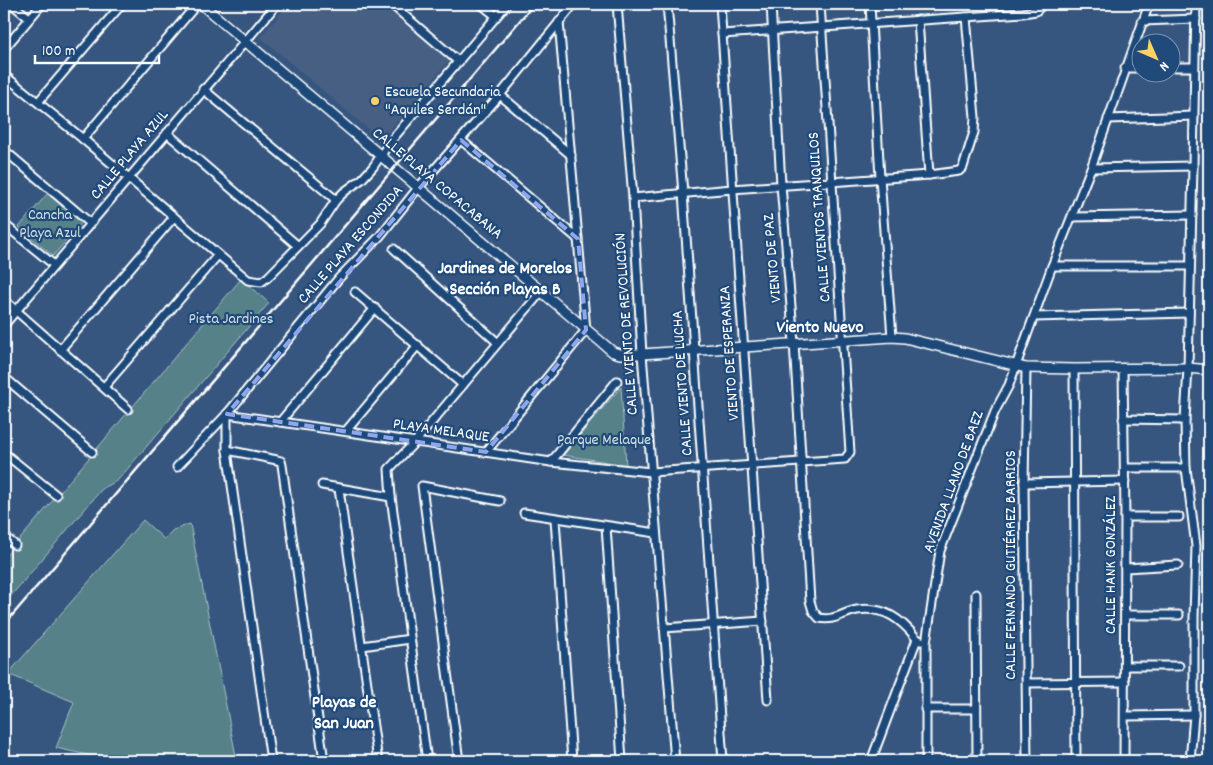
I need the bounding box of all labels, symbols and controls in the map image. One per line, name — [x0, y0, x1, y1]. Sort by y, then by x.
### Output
scale bar — [35, 32, 159, 64]
north arrow — [1130, 32, 1180, 82]
text: 100 m — [42, 41, 75, 63]
text: N — [1154, 56, 1173, 75]
place label: Escuela Secundaria "Aquiles Serdán" — [385, 81, 501, 122]
marker: Escuela Secundaria "Aquiles Serdán" — [369, 95, 381, 107]
street label: CALLE PLAYA AZUL — [85, 105, 175, 205]
street label: CALLE PLAYA COPACABANA — [367, 122, 507, 246]
street label: CALLE VIENTOS TRANQUILOS — [803, 131, 837, 303]
street label: CALLE PLAYA ESCONDIDA — [293, 180, 409, 310]
park label: Cancha Playa Azul — [19, 204, 81, 245]
street label: VIENTO DE PAZ — [758, 213, 788, 303]
street label: CALLE VIENTO DE REVOLUCIÓN — [609, 232, 645, 416]
district label: Jardines de Morelos Sección Playas B — [438, 257, 573, 303]
street label: VIENTO DE ESPERANZA — [714, 284, 746, 421]
park label: Pista Jardines — [189, 308, 274, 331]
street label: CALLE VIENTO DE LUCHA — [666, 309, 700, 457]
district label: Viento Nuevo — [776, 316, 864, 341]
street label: AVENIDA LLANO DE BAEZ — [918, 408, 990, 556]
street label: PLAYA MELAQUE — [391, 413, 491, 449]
park label: Parque Melaque — [557, 429, 651, 452]
street label: CALLE FERNANDO GUTIÉRREZ BARRIOS — [1000, 450, 1023, 680]
street label: CALLE HANK GONZÁLEZ — [1100, 496, 1123, 634]
district label: Playas de San Juan — [312, 691, 376, 737]

